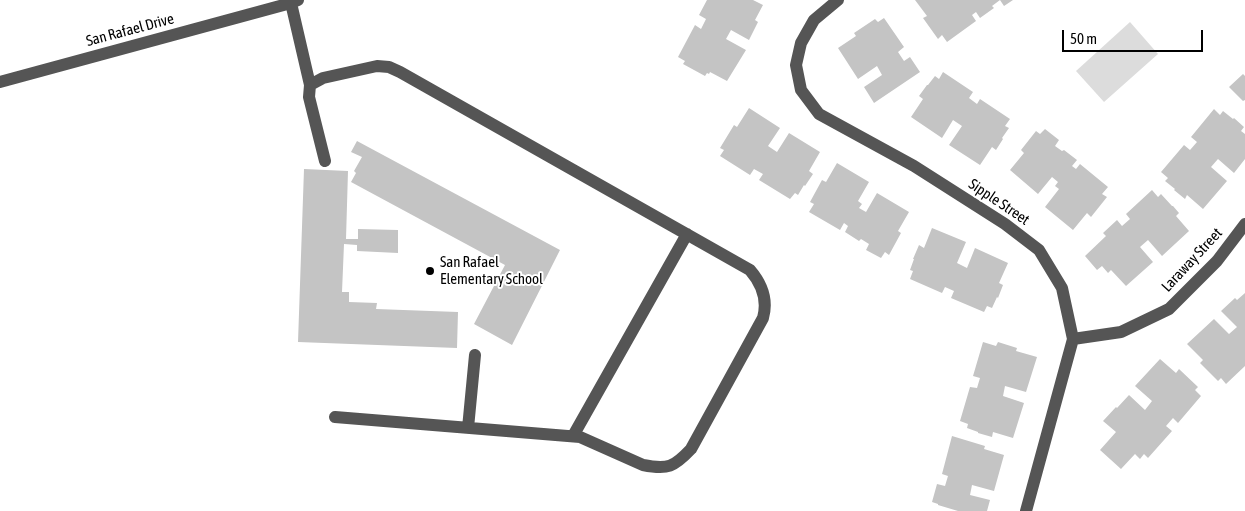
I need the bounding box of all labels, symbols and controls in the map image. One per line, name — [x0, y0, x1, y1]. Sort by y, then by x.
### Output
street label: San Rafael Drive — [84, 10, 176, 50]
scale bar — [1065, 20, 1206, 52]
text: 50 m — [1070, 30, 1097, 47]
street label: Sipple Street — [965, 175, 1033, 229]
street label: Laraway Street — [1158, 224, 1226, 296]
place label: San Rafael Elementary School — [440, 253, 543, 288]
marker: San Rafael Elementary School — [424, 265, 436, 277]

